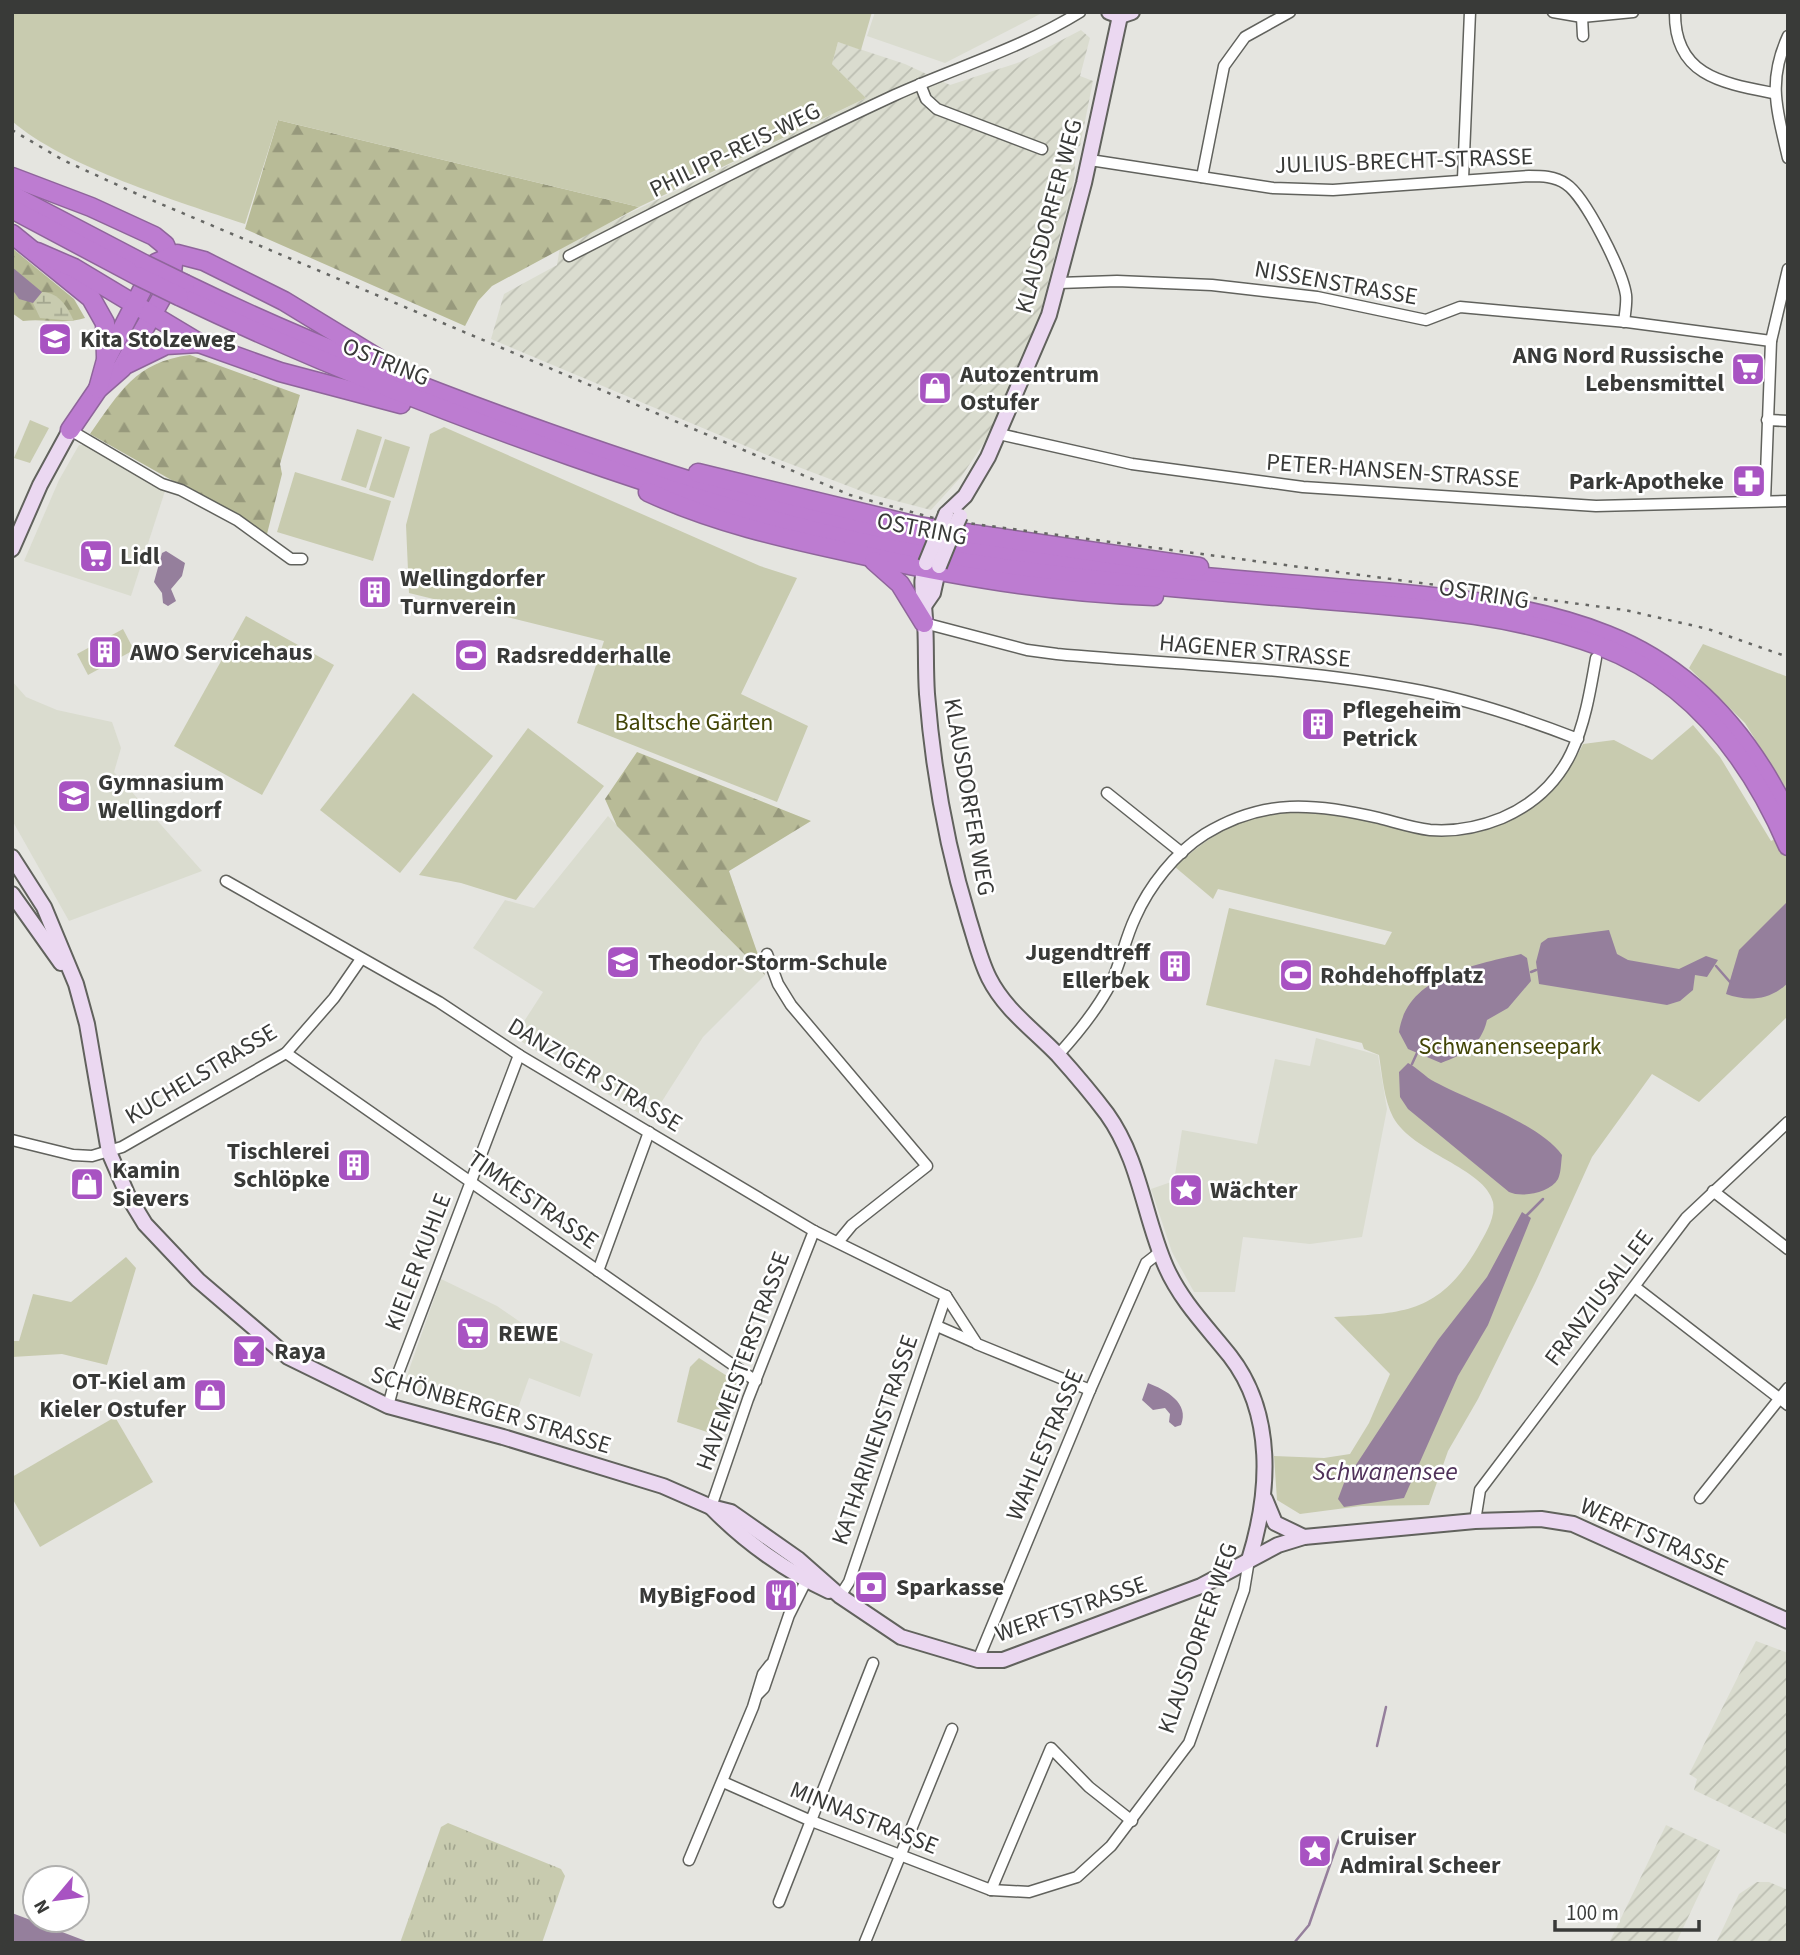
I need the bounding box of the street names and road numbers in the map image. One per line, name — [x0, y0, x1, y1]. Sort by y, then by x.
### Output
street label: PHILIPP-REIS-WEG — [643, 93, 827, 207]
street label: KLAUSDORFER WEG — [1006, 115, 1092, 317]
street label: JULIUS-BRECHT-STRASSE — [1274, 139, 1534, 183]
street label: NISSENSTRASSE — [1252, 251, 1420, 315]
street label: OSTRING — [337, 329, 435, 395]
street label: PETER-HANSEN-STRASSE — [1265, 445, 1521, 497]
street label: OSTRING — [874, 503, 970, 555]
street label: OSTRING — [1436, 570, 1532, 618]
street label: HAGENER STRASSE — [1158, 625, 1352, 677]
street label: KLAUSDORFER WEG — [934, 695, 1004, 899]
street label: DANZIGER STRASSE — [501, 1009, 689, 1141]
street label: KUCHELSTRASSE — [118, 1015, 284, 1133]
street label: TIMKESTRASSE — [460, 1142, 606, 1258]
street label: KIELER KUHLE — [376, 1188, 460, 1336]
street label: FRANZIUSALLEE — [1536, 1222, 1662, 1374]
street label: HAVEMEISTERSTRASSE — [687, 1247, 799, 1475]
street label: KATHARINENSTRASSE — [823, 1330, 927, 1550]
street label: SCHÖNBERGER STRASSE — [366, 1357, 616, 1463]
street label: WAHLESTRASSE — [997, 1364, 1093, 1526]
street label: WERFTSTRASSE — [1574, 1489, 1734, 1585]
street label: KLAUSDORFER WEG — [1149, 1538, 1247, 1738]
street label: WERFTSTRASSE — [990, 1567, 1152, 1651]
street label: MINNASTRASSE — [784, 1772, 944, 1864]

